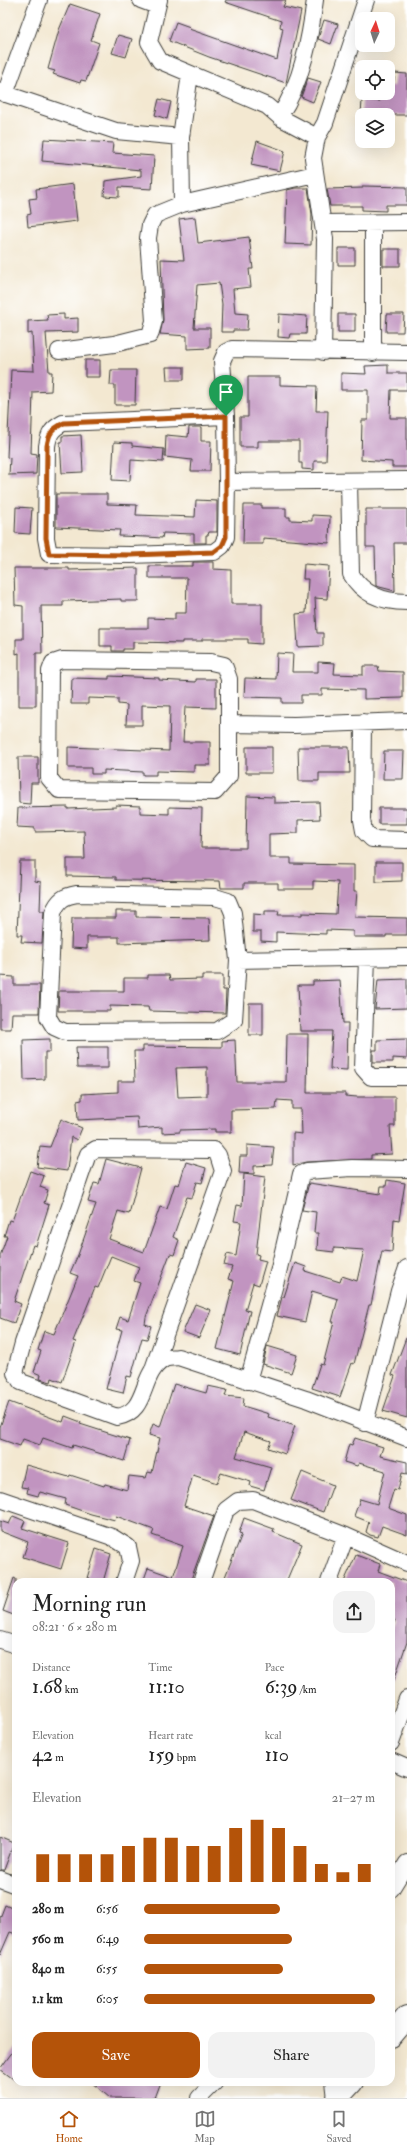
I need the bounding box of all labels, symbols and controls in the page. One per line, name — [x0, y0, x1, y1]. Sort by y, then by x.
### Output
north arrow — [355, 12, 395, 52]
map controls — [355, 12, 395, 148]
button: locate — [355, 60, 395, 100]
button: layers — [355, 108, 395, 148]
pin — [209, 375, 243, 416]
icon: arrive — [215, 381, 237, 403]
text: Morning run — [32, 1590, 147, 1618]
button: share — [333, 1591, 375, 1633]
text: 08:21 · 6 × 280 m — [32, 1619, 117, 1635]
text: Distance — [32, 1661, 70, 1674]
text: Time — [148, 1661, 172, 1674]
text: Pace — [265, 1661, 284, 1674]
text: 1.68 — [32, 1674, 63, 1699]
text: 11:10 — [148, 1674, 185, 1699]
text: 6:39 — [265, 1674, 298, 1699]
text: km — [63, 1683, 79, 1696]
text: /km — [298, 1683, 317, 1696]
text: Elevation — [32, 1729, 74, 1742]
text: Heart rate — [148, 1729, 193, 1742]
text: kcal — [265, 1729, 282, 1742]
text: 42 — [32, 1742, 53, 1767]
text: 159 — [148, 1742, 174, 1767]
text: 110 — [265, 1742, 289, 1767]
text: m — [53, 1751, 64, 1764]
text: bpm — [174, 1751, 196, 1764]
text: Elevation — [32, 1790, 82, 1806]
text: 21–27 m — [332, 1790, 375, 1806]
text: 280 m — [32, 1901, 64, 1917]
text: 6:56 — [96, 1901, 118, 1917]
text: 560 m — [32, 1931, 64, 1947]
text: 6:49 — [96, 1931, 119, 1947]
text: 840 m — [32, 1961, 65, 1977]
text: 6:55 — [96, 1961, 117, 1977]
text: 1.1 km — [32, 1991, 63, 2007]
text: 6:05 — [96, 1991, 118, 2007]
button: Save — [32, 2032, 200, 2078]
button: Share — [208, 2032, 375, 2078]
tab: Home — [55, 2108, 83, 2145]
tab: Map — [194, 2108, 216, 2145]
tab: Saved — [326, 2108, 352, 2145]

